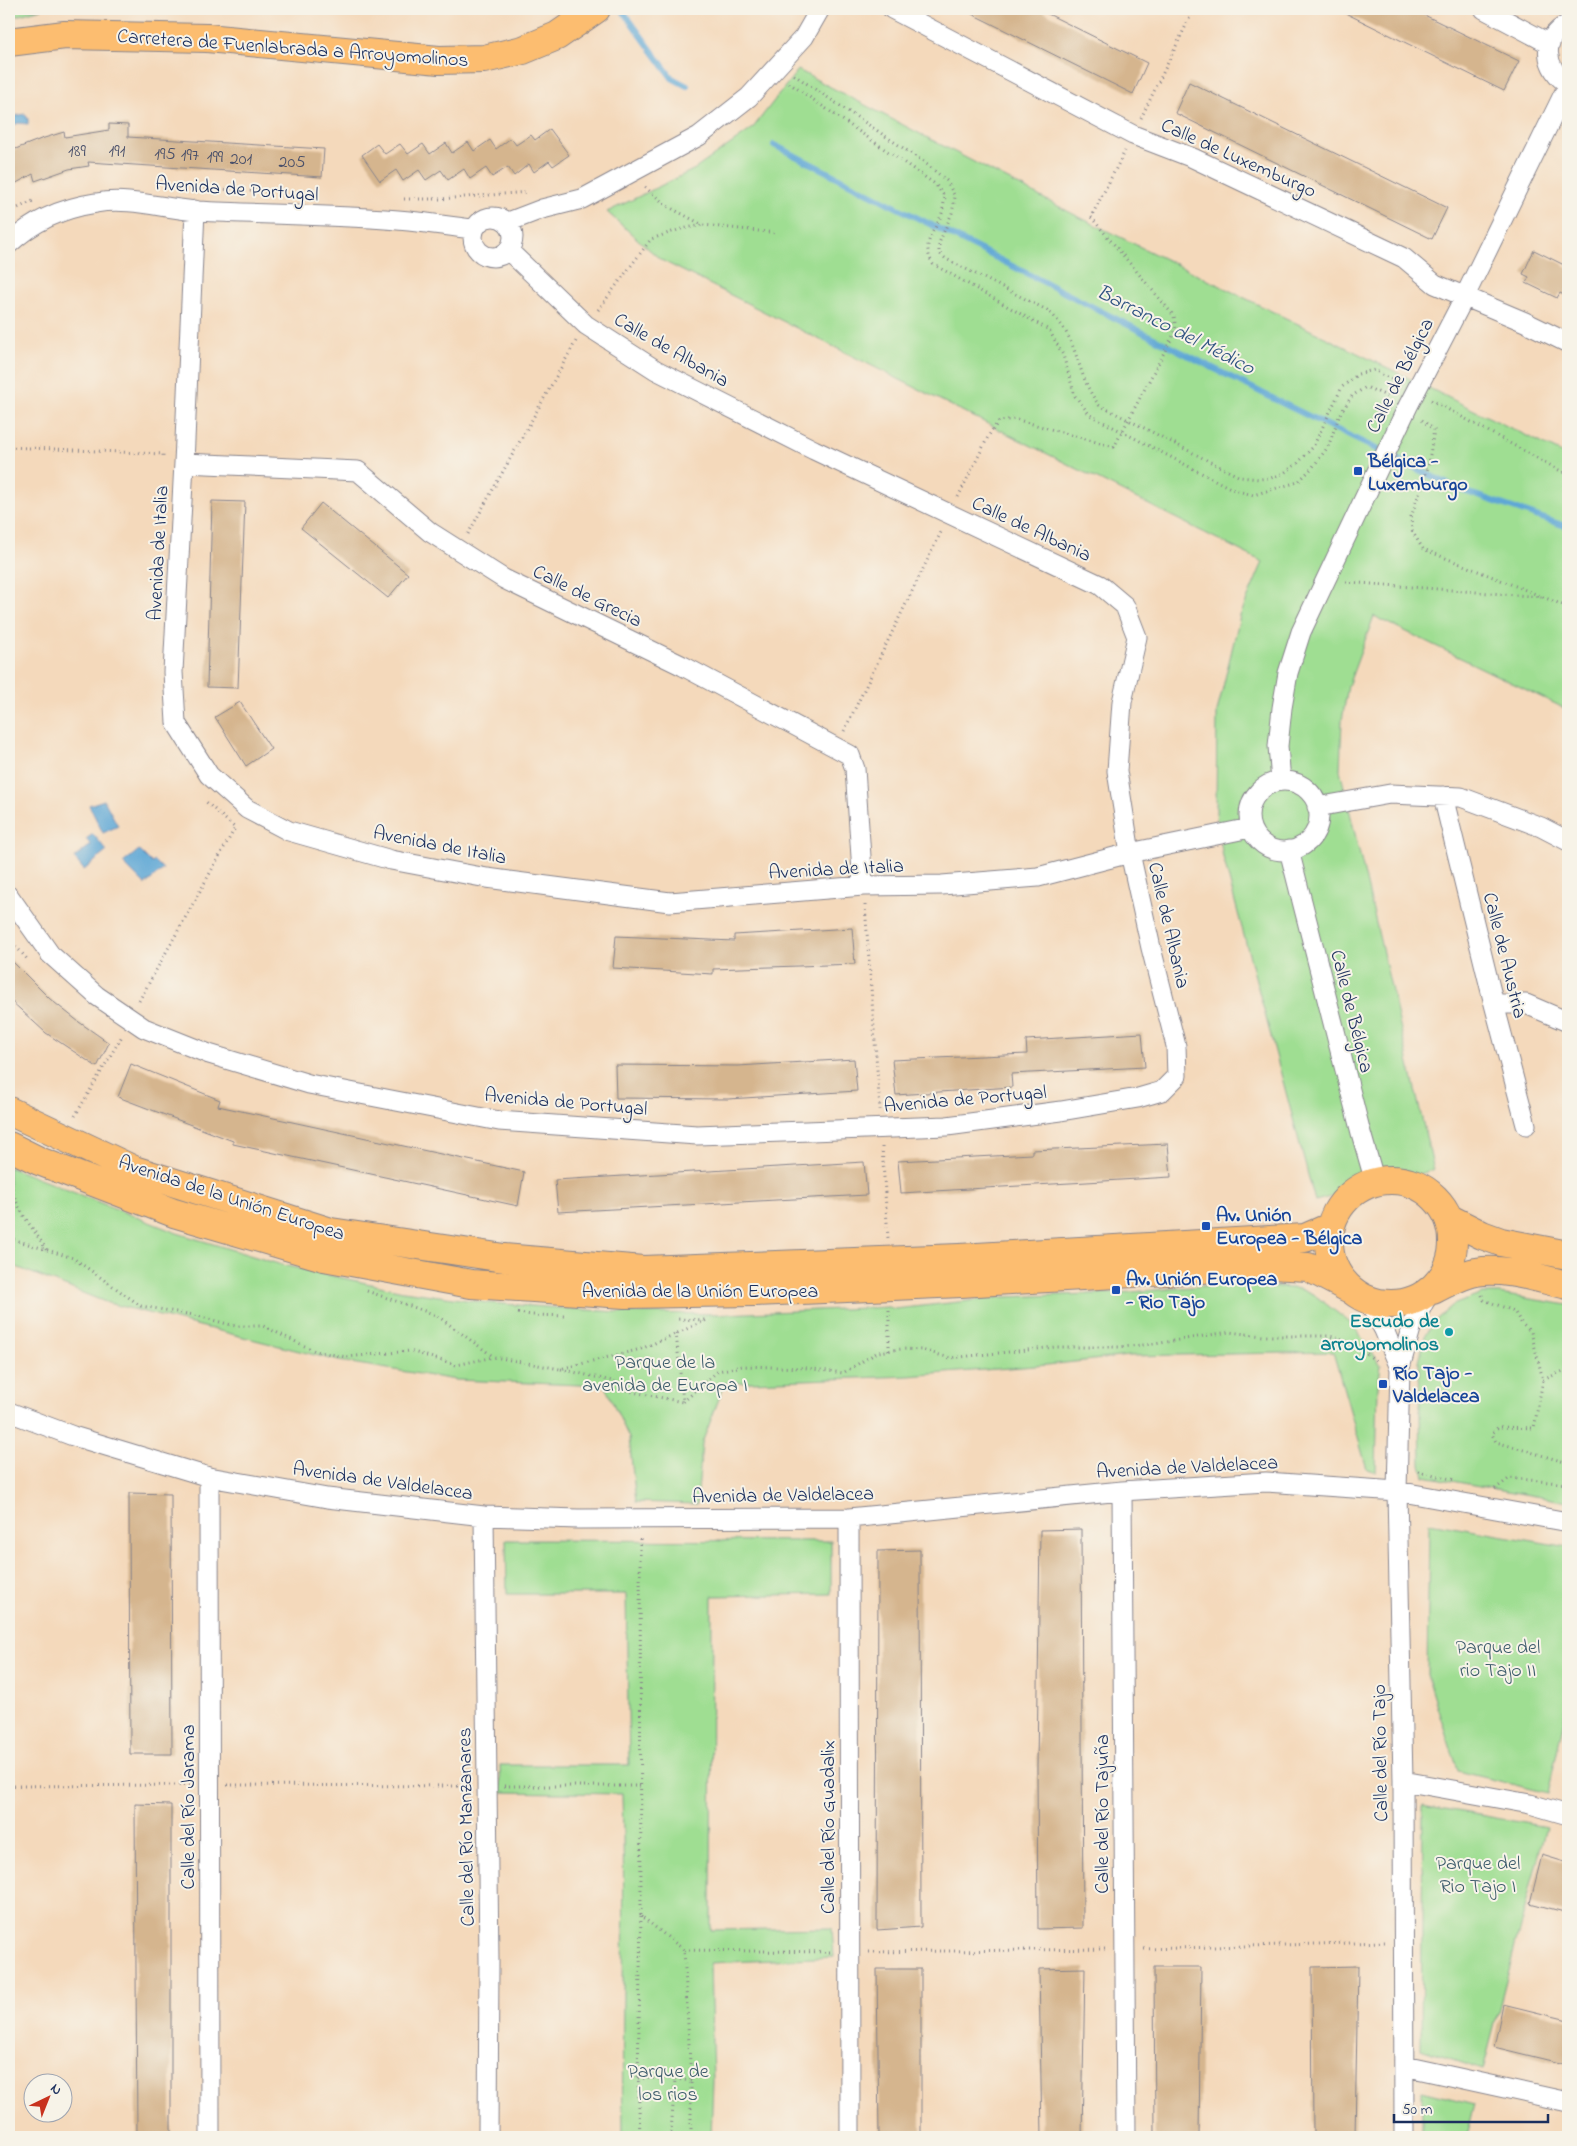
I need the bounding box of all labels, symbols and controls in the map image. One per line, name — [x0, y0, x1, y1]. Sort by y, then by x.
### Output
street label: Carretera de Fuenlabrada a Arroyomolinos — [116, 23, 470, 76]
street label: Calle de Luxemburgo — [1155, 112, 1320, 207]
house number: 189 — [68, 139, 87, 165]
house number: 191 — [109, 139, 126, 165]
house number: 195 — [154, 142, 176, 168]
house number: 197 — [181, 143, 200, 169]
house number: 199 — [207, 145, 224, 171]
house number: 201 — [230, 147, 252, 173]
house number: 205 — [278, 150, 306, 176]
street label: Avenida de Portugal — [154, 170, 319, 212]
water label: Barranco del Médico — [1091, 278, 1260, 384]
street label: Calle de Albania — [608, 306, 734, 396]
street label: Calle de Bélgica — [1360, 314, 1444, 439]
place label: Bélgica - Luxemburgo — [1367, 448, 1468, 501]
marker: Bélgica - Luxemburgo — [1352, 465, 1364, 477]
street label: Avenida de Italia — [141, 485, 178, 621]
street label: Calle de Albania — [966, 490, 1096, 571]
street label: Calle de Grecia — [527, 558, 647, 636]
street label: Avenida de Italia — [370, 819, 509, 874]
street label: Avenida de Italia — [768, 852, 904, 889]
street label: Calle de Albania — [1139, 859, 1196, 992]
street label: Calle de Austria — [1474, 890, 1533, 1022]
street label: Calle de Bélgica — [1320, 947, 1380, 1076]
street label: Avenida de Portugal — [882, 1079, 1048, 1123]
street label: Avenida de Portugal — [483, 1082, 649, 1126]
street label: Avenida de la Unión Europea — [114, 1149, 348, 1250]
place label: Av. Unión Europea - Bélgica — [1216, 1202, 1362, 1255]
marker: Av. Unión Europea - Bélgica — [1200, 1220, 1212, 1232]
place label: Av. Unión Europea - Rio Tajo — [1125, 1266, 1277, 1318]
street label: Avenida de la Unión Europea — [582, 1278, 818, 1307]
marker: Av. Unión Europea - Rio Tajo — [1110, 1284, 1122, 1296]
place label: Escudo de arroyomolinos — [1321, 1308, 1440, 1361]
marker: Escudo de arroyomolinos — [1443, 1326, 1455, 1338]
park label: Parque de la avenida de Europa I — [582, 1349, 748, 1401]
place label: Río Tajo - Valdelacea — [1392, 1360, 1480, 1412]
marker: Río Tajo - Valdelacea — [1377, 1378, 1389, 1390]
street label: Avenida de Valdelacea — [1096, 1449, 1279, 1488]
street label: Avenida de Valdelacea — [291, 1455, 475, 1509]
street label: Avenida de Valdelacea — [692, 1480, 874, 1513]
park label: Parque del rio Tajo II — [1456, 1634, 1540, 1686]
street label: Calle del Río Tajo — [1366, 1684, 1397, 1822]
street label: Calle del Río Jarama — [175, 1725, 204, 1889]
street label: Calle del Río Manzanares — [451, 1727, 484, 1927]
street label: Calle del Río Tajuña — [1089, 1734, 1118, 1894]
street label: Calle del Río Guadalix — [815, 1740, 844, 1914]
park label: Parque del Rio Tajo I — [1436, 1850, 1520, 1902]
park label: Parque de los rios — [627, 2058, 709, 2110]
north arrow — [22, 2074, 72, 2124]
text: N — [45, 2079, 66, 2100]
scale bar — [1394, 2091, 1548, 2123]
text: 50 m — [1402, 2099, 1433, 2121]

